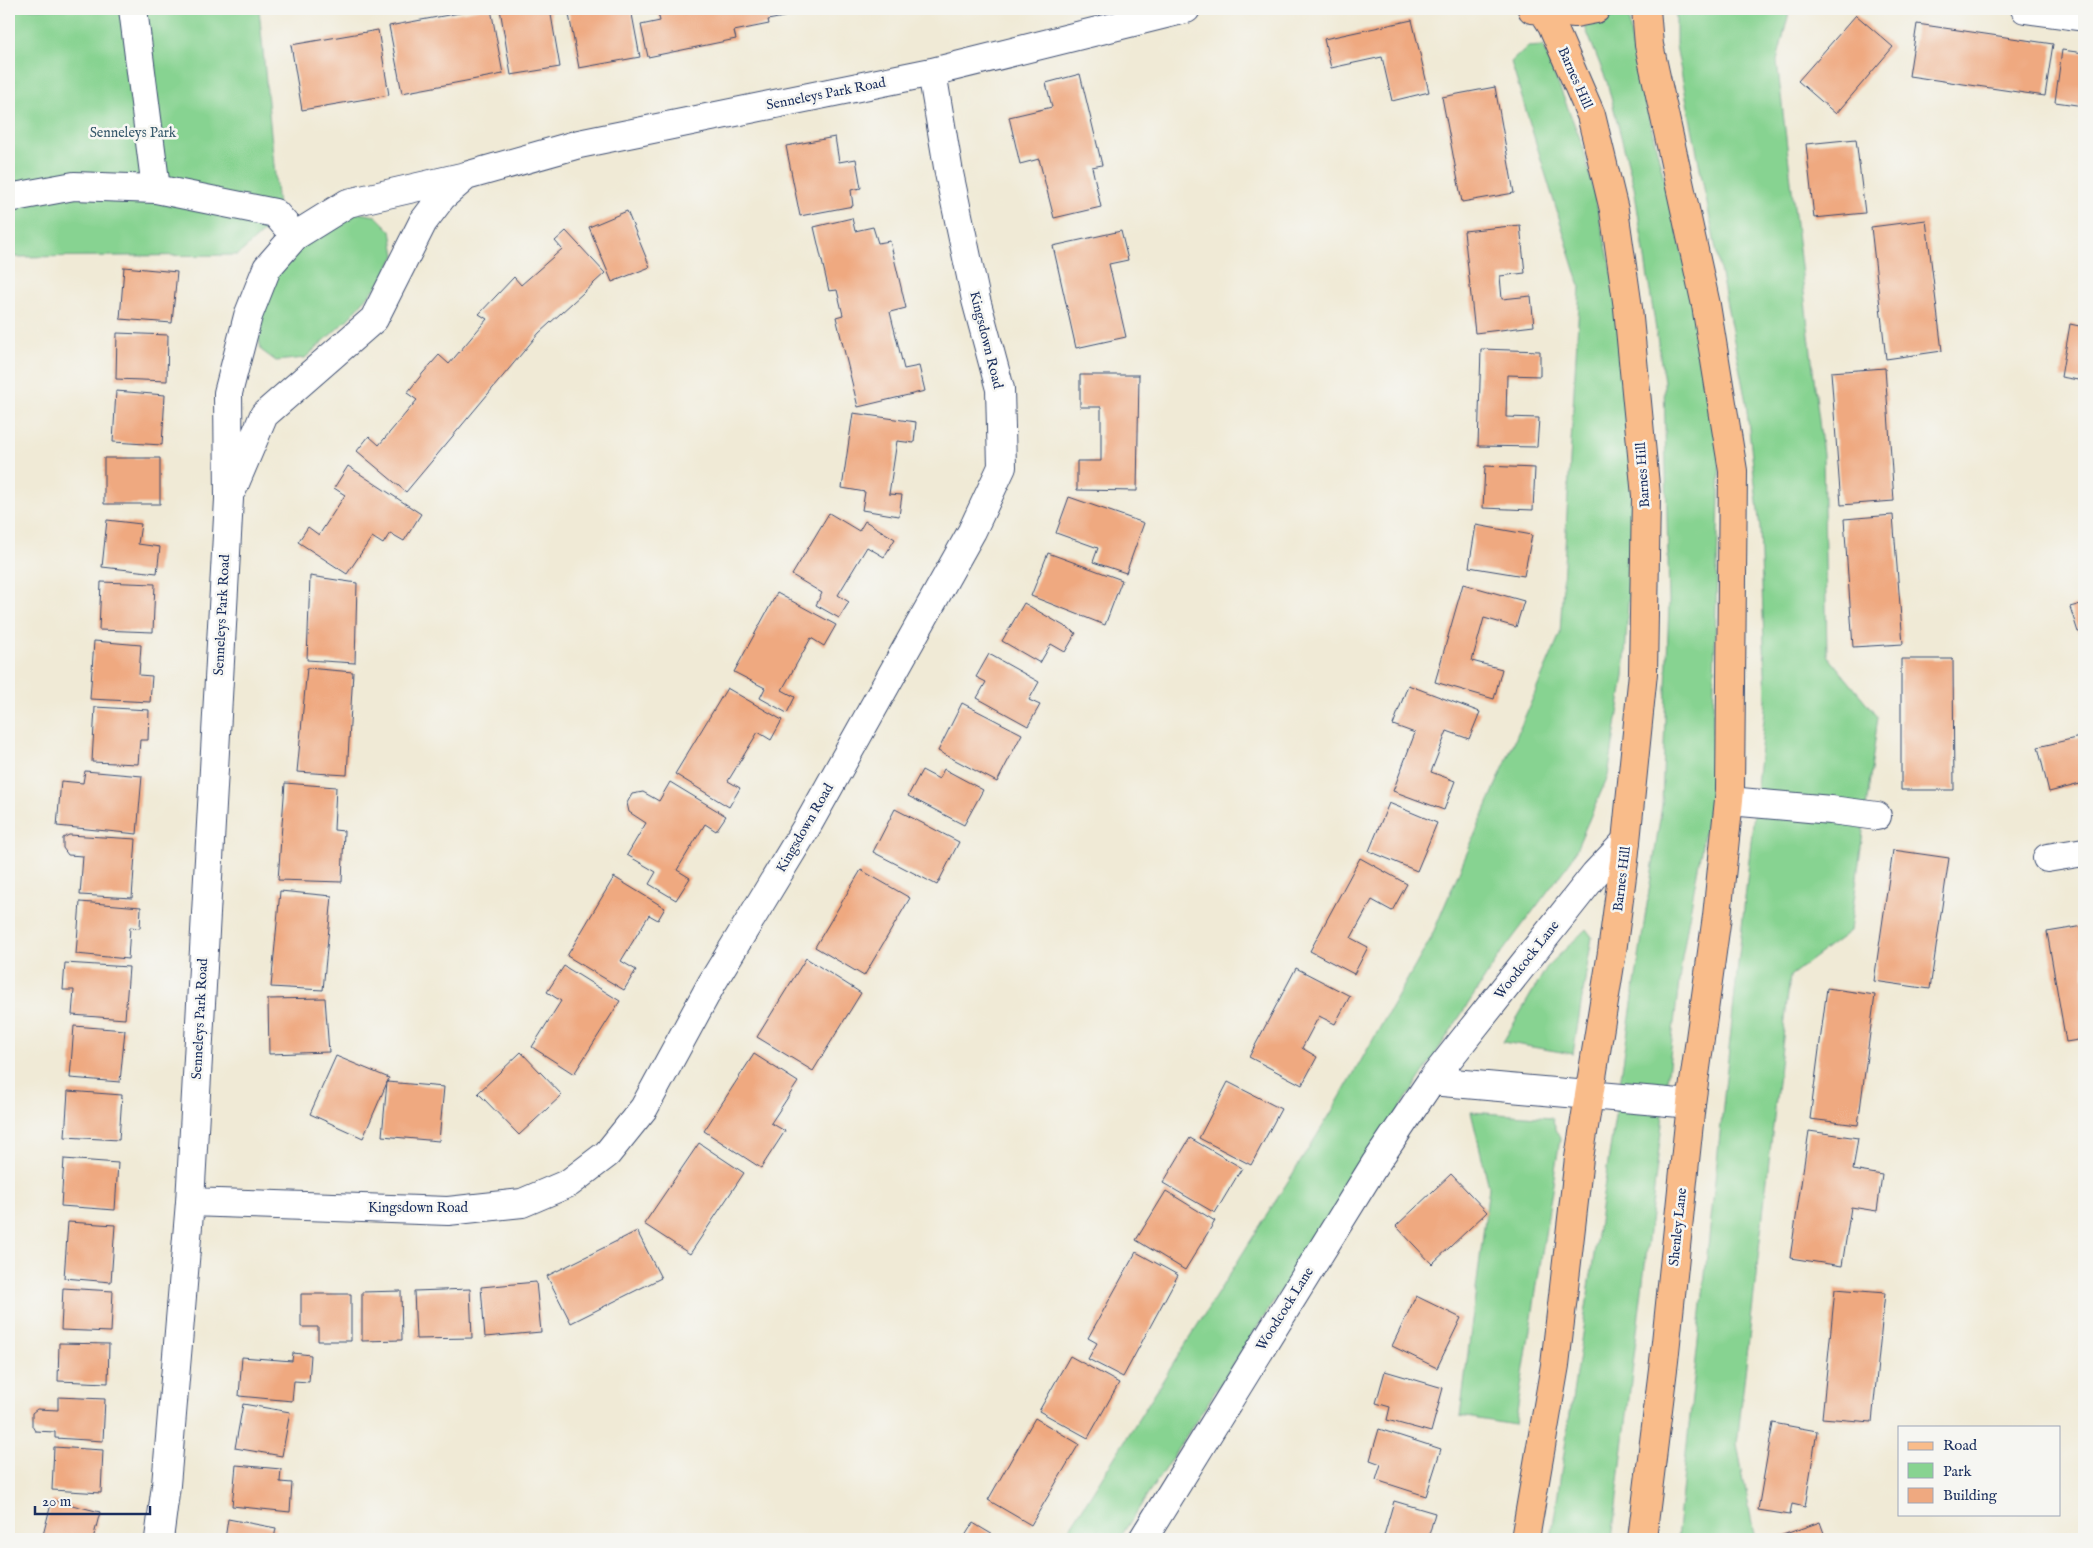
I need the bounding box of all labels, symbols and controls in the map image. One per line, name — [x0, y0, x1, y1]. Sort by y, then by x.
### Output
street label: Barnes Hill — [1553, 44, 1597, 112]
street label: Senneleys Park Road — [765, 73, 888, 114]
park label: Senneleys Park — [90, 124, 177, 142]
street label: Kingsdown Road — [965, 289, 1007, 391]
street label: Barnes Hill — [1632, 441, 1654, 508]
street label: Senneleys Park Road — [210, 553, 234, 676]
street label: Kingsdown Road — [772, 780, 838, 876]
street label: Barnes Hill — [1609, 845, 1635, 913]
street label: Woodcock Lane — [1491, 917, 1564, 1003]
street label: Senneleys Park Road — [188, 957, 212, 1080]
street label: Shenley Lane — [1665, 1186, 1691, 1267]
street label: Kingsdown Road — [368, 1199, 469, 1217]
street label: Woodcock Lane — [1252, 1263, 1318, 1354]
legend — [1898, 1426, 2060, 1516]
text: Road — [1943, 1436, 1978, 1455]
text: Park — [1943, 1462, 1973, 1481]
scale bar — [35, 1483, 150, 1515]
text: Building — [1943, 1486, 1998, 1505]
text: 20 m — [42, 1492, 72, 1511]

